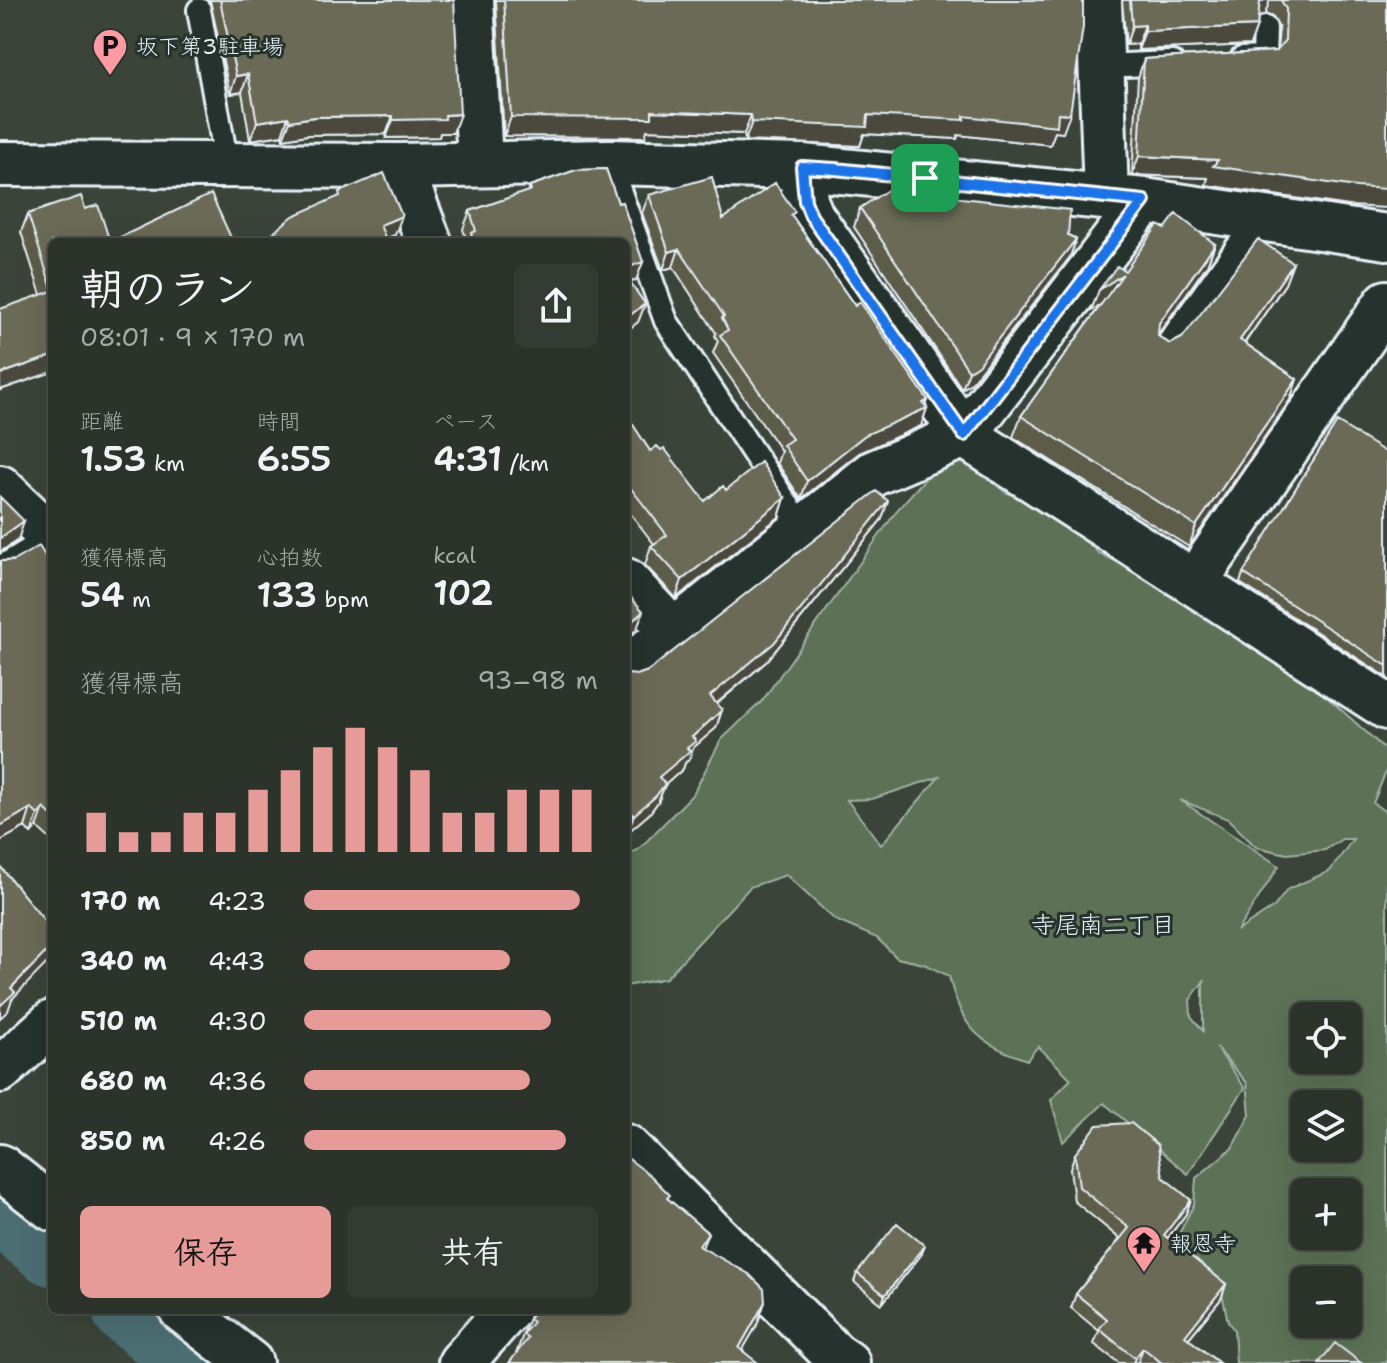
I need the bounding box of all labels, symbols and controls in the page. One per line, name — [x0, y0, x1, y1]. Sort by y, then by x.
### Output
parking icon: 坂下第3駐車場 — [91, 27, 129, 77]
place label: 坂下第3駐車場 — [136, 32, 283, 61]
pin — [891, 144, 959, 212]
icon: arrive — [903, 156, 947, 200]
text: 朝のラン — [80, 259, 256, 318]
button: share — [514, 264, 598, 348]
text: 08:01 · 9 × 170 m — [80, 319, 305, 354]
text: 距離 — [80, 407, 124, 436]
text: 時間 — [257, 407, 301, 436]
text: ペース — [433, 407, 498, 436]
text: 1.53 — [80, 436, 146, 482]
text: 6:55 — [257, 436, 331, 482]
text: 4:31 — [433, 436, 502, 482]
text: km — [146, 449, 185, 478]
text: /km — [502, 449, 549, 478]
text: kcal — [433, 541, 476, 570]
text: 獲得標高 — [80, 543, 168, 572]
text: 心拍数 — [257, 543, 323, 572]
text: 102 — [433, 570, 493, 616]
text: 54 — [80, 572, 125, 618]
text: 133 — [257, 572, 317, 618]
text: m — [125, 585, 151, 614]
text: bpm — [317, 585, 369, 614]
text: 93–98 m — [477, 662, 598, 697]
text: 獲得標高 — [80, 665, 184, 700]
text: 170 m — [80, 883, 160, 918]
text: 4:23 — [208, 883, 266, 918]
district label: 寺尾南二丁目 — [1031, 909, 1175, 941]
text: 340 m — [80, 943, 167, 978]
text: 4:43 — [208, 943, 265, 978]
map controls — [1290, 1002, 1362, 1338]
button: locate — [1290, 1002, 1362, 1074]
text: 510 m — [80, 1003, 157, 1038]
text: 4:30 — [208, 1003, 267, 1038]
text: 680 m — [80, 1063, 167, 1098]
text: 4:36 — [208, 1063, 267, 1098]
button: layers — [1290, 1090, 1362, 1162]
text: 850 m — [80, 1123, 165, 1158]
text: 4:26 — [208, 1123, 266, 1158]
button: + — [1290, 1178, 1362, 1250]
button: 保存 — [80, 1206, 331, 1298]
button: 共有 — [347, 1206, 598, 1298]
temple icon: 報恩寺 — [1125, 1224, 1163, 1274]
place label: 報恩寺 — [1170, 1229, 1236, 1258]
button: − — [1290, 1266, 1362, 1338]

